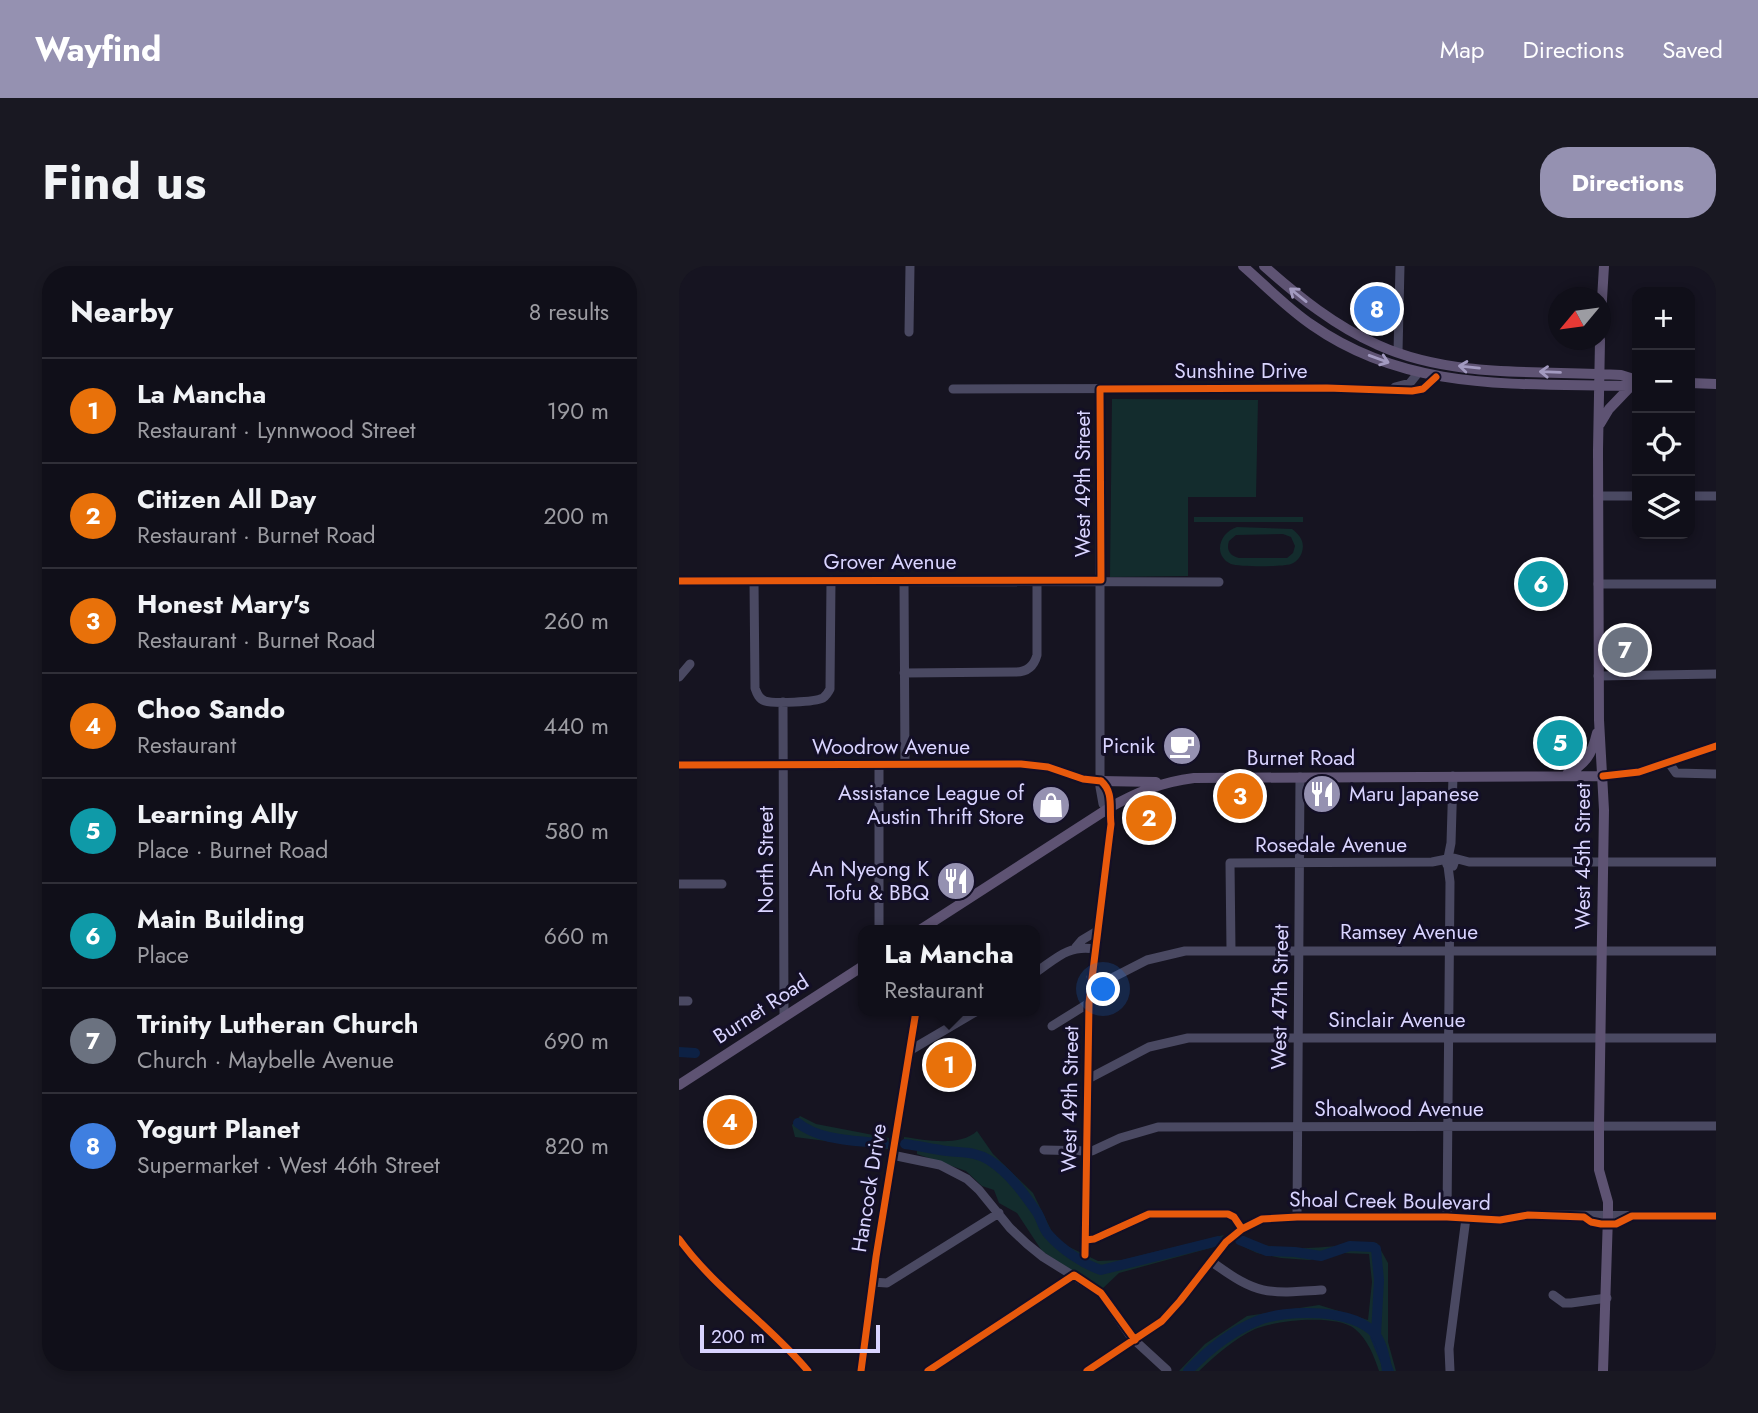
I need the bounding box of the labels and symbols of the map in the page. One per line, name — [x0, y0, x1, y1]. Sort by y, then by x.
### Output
pin: 8 — [1354, 283, 1400, 335]
one-way arrow — [1290, 287, 1308, 303]
north arrow — [1548, 287, 1611, 350]
one-way arrow — [1368, 354, 1390, 367]
street label: Sunshine Drive — [1174, 356, 1308, 386]
one-way arrow — [1459, 361, 1481, 374]
one-way arrow — [1539, 365, 1562, 378]
street label: West 49th Street — [1068, 411, 1098, 557]
street label: Grover Avenue — [824, 547, 957, 577]
pin: 6 — [1518, 558, 1564, 610]
pin: 7 — [1602, 624, 1648, 676]
pin: 5 — [1537, 717, 1583, 769]
cafe icon: Picnik — [1161, 725, 1203, 767]
place label: Picnik — [1102, 731, 1156, 761]
street label: Woodrow Avenue — [812, 732, 970, 762]
street label: Burnet Road — [1247, 743, 1355, 773]
pin: 3 — [1217, 770, 1263, 822]
restaurant icon: Maru Japanese — [1301, 773, 1343, 815]
place label: Assistance League of Austin Thrift Store — [838, 778, 1025, 832]
place label: Maru Japanese — [1349, 779, 1479, 809]
street label: West 45th Street — [1568, 783, 1598, 929]
shop icon: Assistance League of Austin Thrift Store — [1030, 784, 1072, 826]
pin: 2 — [1126, 792, 1172, 844]
street label: North Street — [751, 806, 781, 914]
street label: Rosedale Avenue — [1255, 830, 1407, 860]
place label: An Nyeong K Tofu & BBQ — [809, 854, 929, 908]
restaurant icon: An Nyeong K Tofu & BBQ — [935, 860, 977, 902]
street label: Ramsey Avenue — [1340, 917, 1478, 947]
street label: West 47th Street — [1264, 924, 1296, 1070]
street label: Burnet Road — [707, 967, 815, 1051]
your location — [1086, 972, 1120, 1006]
street label: Sinclair Avenue — [1328, 1005, 1466, 1035]
street label: West 49th Street — [1054, 1025, 1086, 1173]
pin: 1 — [926, 1039, 972, 1091]
street label: Shoalwood Avenue — [1314, 1094, 1484, 1124]
pin: 4 — [707, 1096, 753, 1148]
street label: Hancock Drive — [844, 1121, 894, 1254]
street label: Shoal Creek Boulevard — [1289, 1184, 1491, 1218]
scale bar — [700, 1322, 880, 1354]

